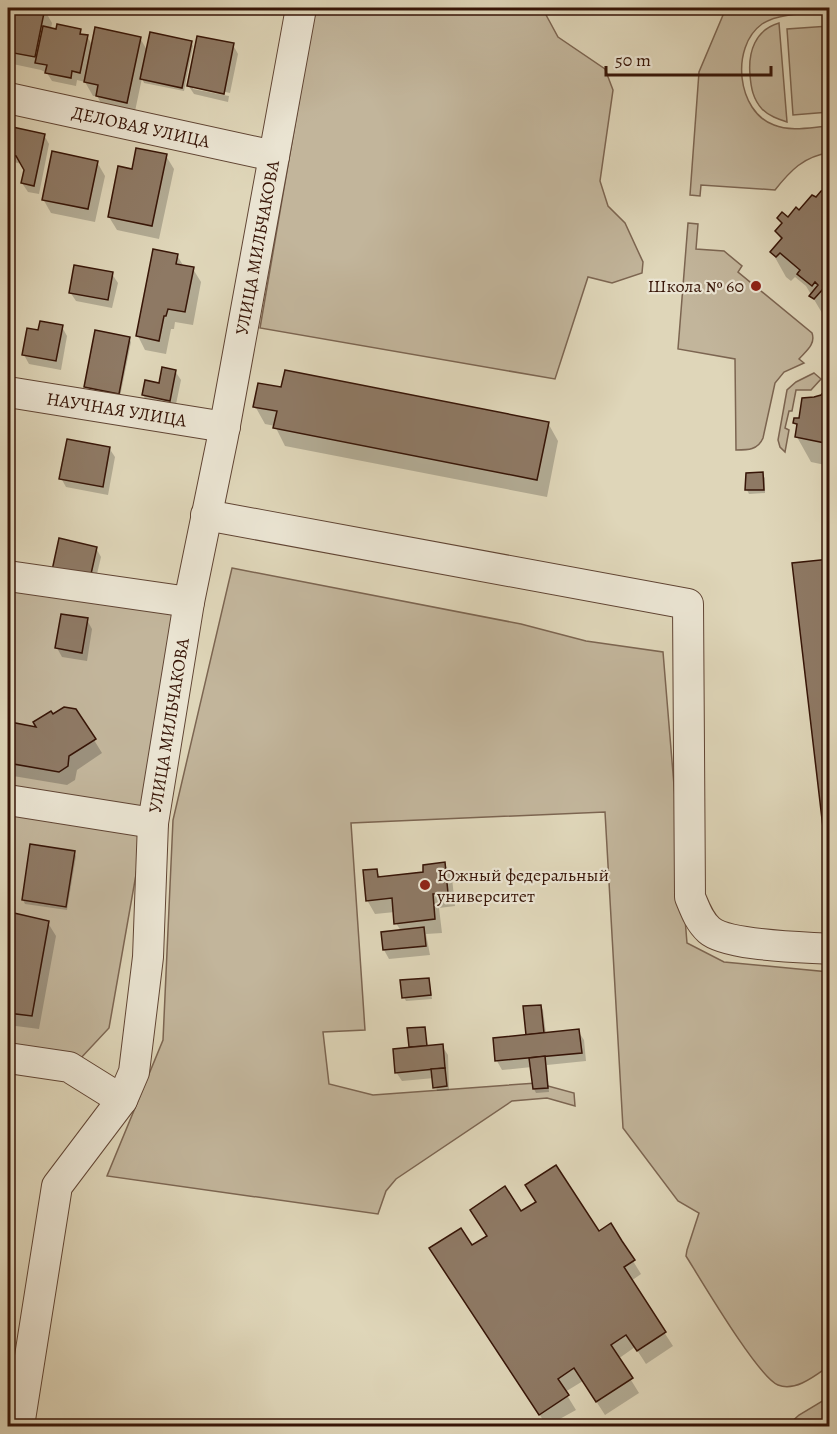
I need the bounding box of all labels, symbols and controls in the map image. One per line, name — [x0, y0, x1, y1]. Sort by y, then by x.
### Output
scale bar — [606, 39, 771, 77]
text: 50 m — [615, 48, 651, 72]
street label: ДЕЛОВАЯ УЛИЦА — [70, 100, 213, 154]
street label: УЛИЦА МИЛЬЧАКОВА — [230, 158, 285, 337]
place label: Школа № 60 — [648, 274, 744, 298]
marker: Школа № 60 — [749, 279, 763, 293]
street label: НАУЧНАЯ УЛИЦА — [45, 386, 189, 433]
street label: УЛИЦА МИЛЬЧАКОВА — [143, 636, 195, 815]
place label: Южный федеральный университет — [436, 863, 609, 908]
marker: Южный федеральный университет — [418, 878, 432, 892]

